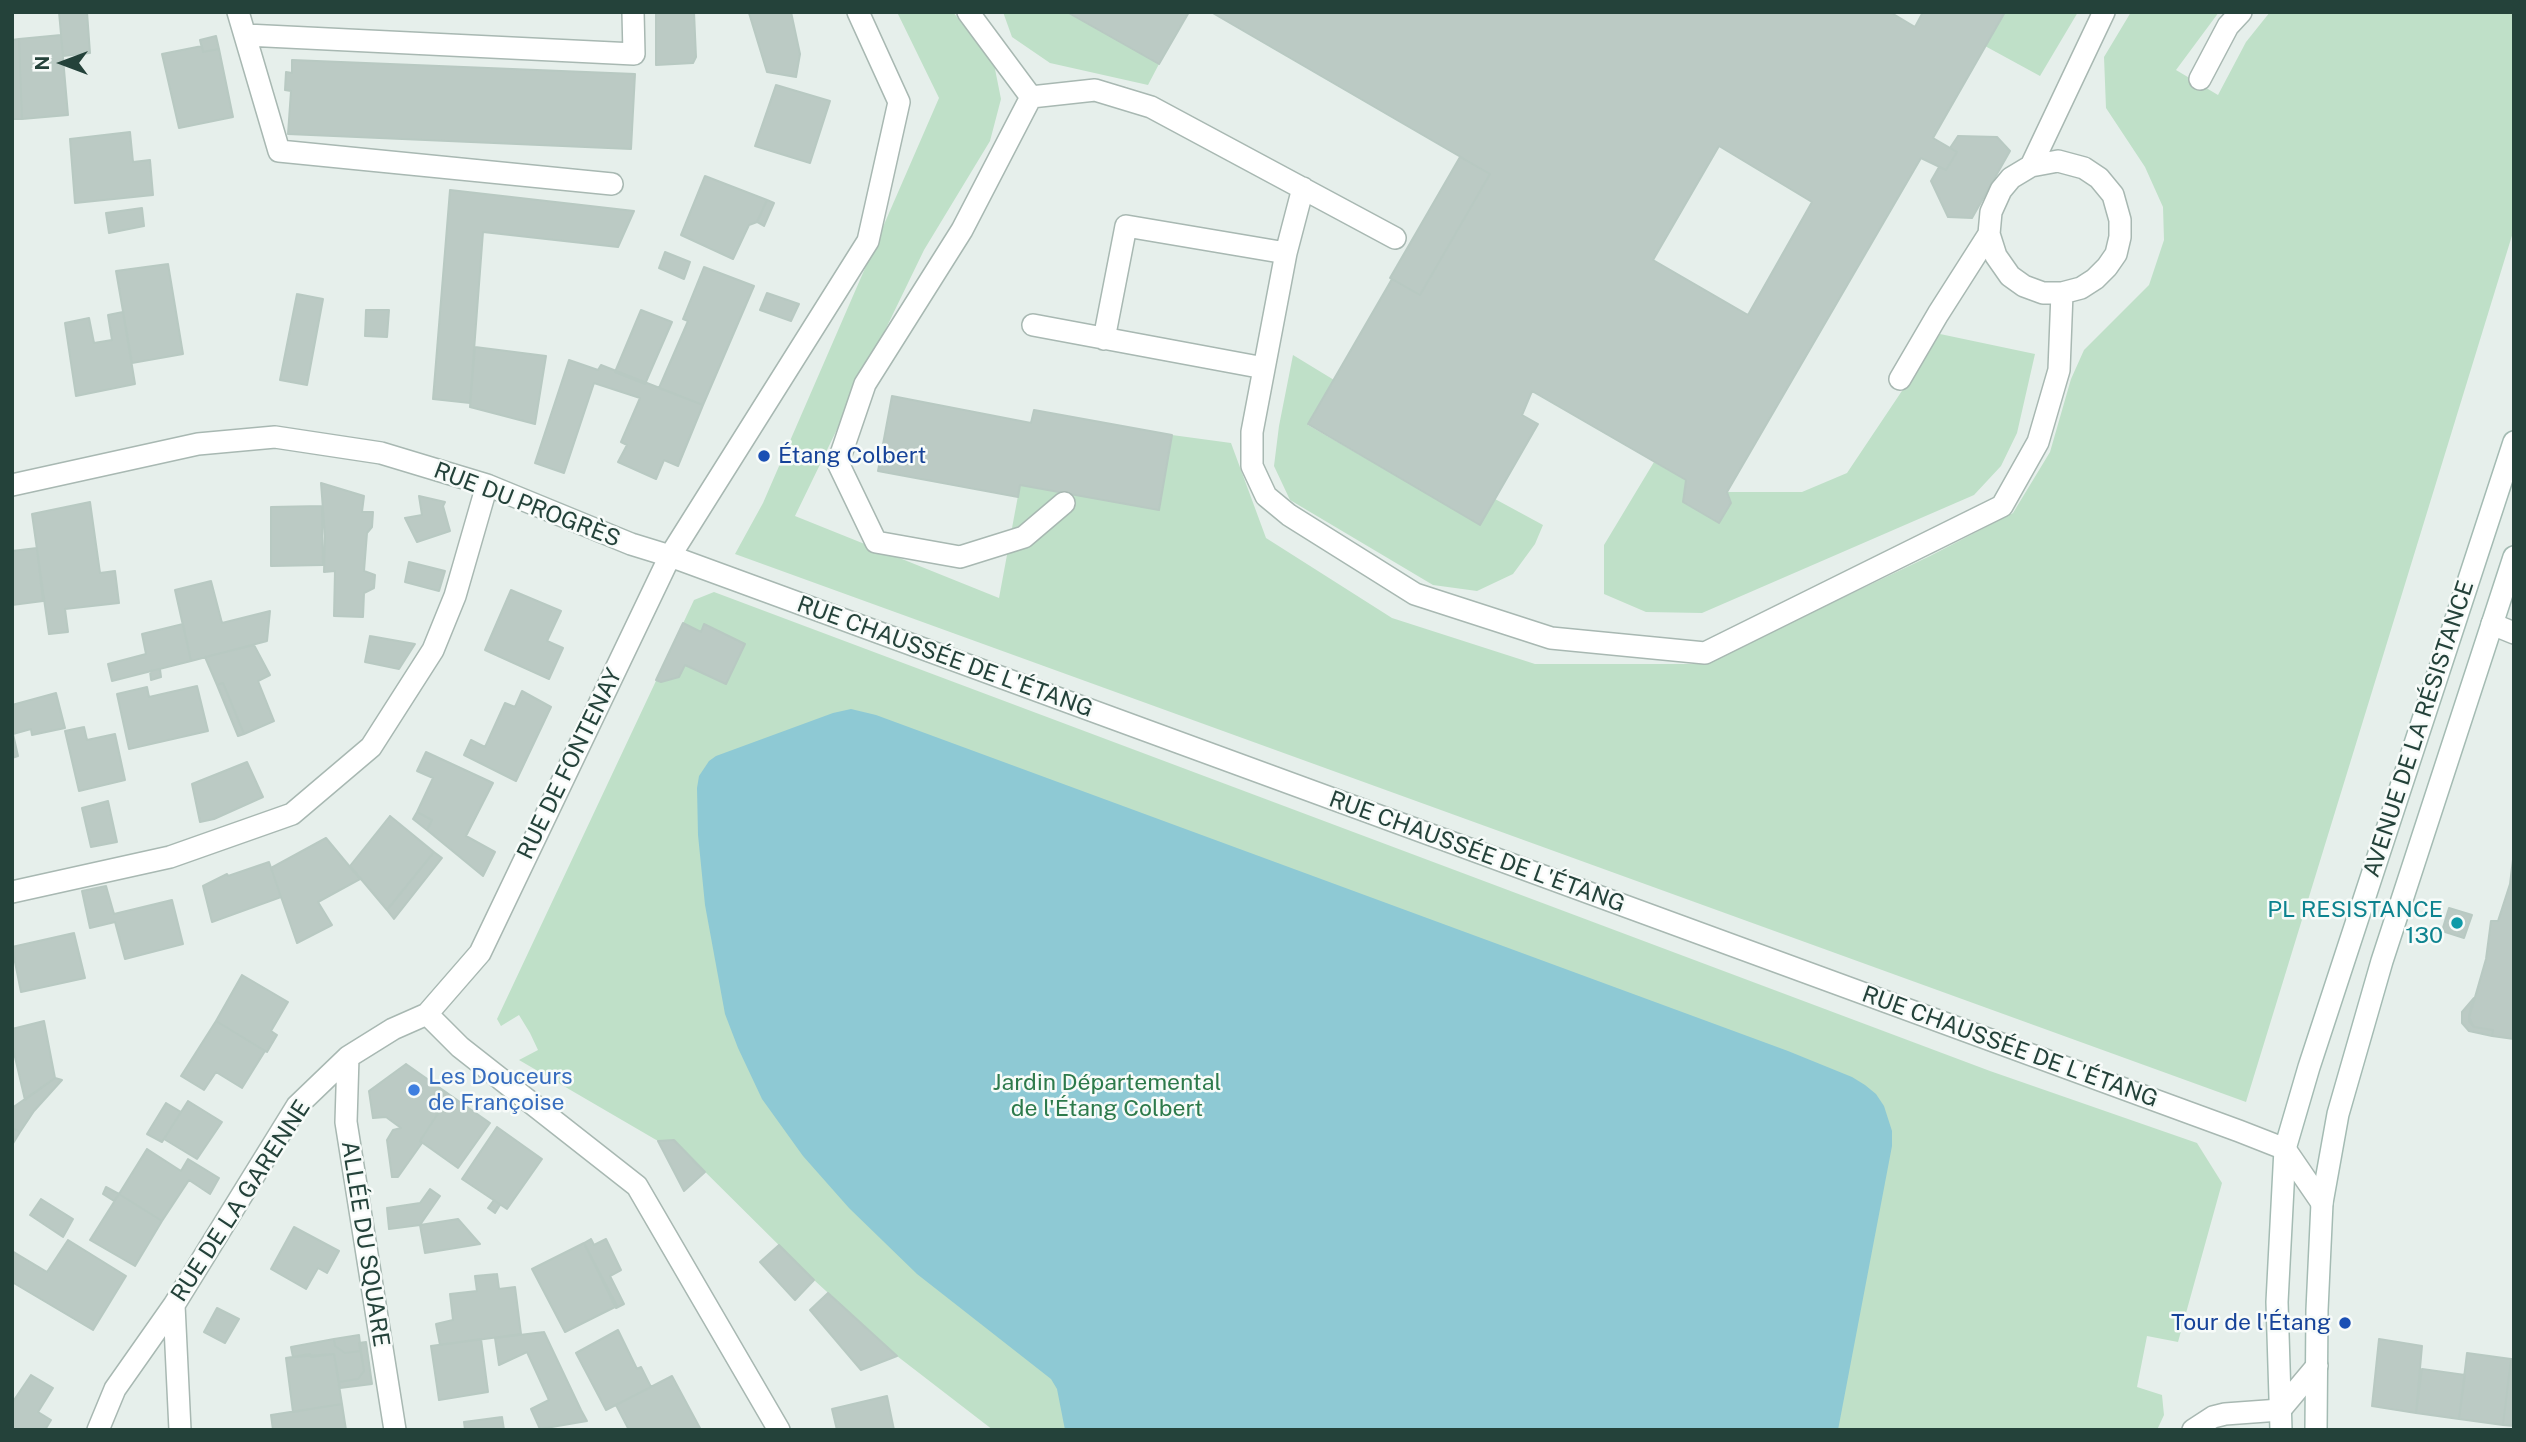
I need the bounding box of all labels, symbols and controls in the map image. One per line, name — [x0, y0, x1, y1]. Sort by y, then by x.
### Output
north arrow — [28, 28, 98, 98]
text: N — [31, 56, 53, 70]
place label: Étang Colbert — [778, 442, 926, 470]
marker: Étang Colbert — [756, 448, 772, 464]
street label: RUE DU PROGRÈS — [430, 457, 624, 553]
street label: AVENUE DE LA RÉSISTANCE — [2358, 577, 2480, 881]
street label: RUE CHAUSSÉE DE L'ÉTANG — [793, 591, 1097, 723]
street label: RUE DE FONTENAY — [512, 664, 628, 864]
street label: RUE CHAUSSÉE DE L'ÉTANG — [1325, 786, 1629, 918]
place label: PL RESISTANCE 130 — [2267, 896, 2443, 950]
marker: PL RESISTANCE 130 — [2449, 915, 2465, 931]
street label: RUE CHAUSSÉE DE L'ÉTANG — [1858, 981, 2162, 1113]
place label: Les Douceurs de Françoise — [428, 1063, 573, 1117]
park label: Jardin Départemental de l'Étang Colbert — [993, 1069, 1221, 1123]
marker: Les Douceurs de Françoise — [406, 1082, 422, 1098]
street label: RUE DE LA GARENNE — [166, 1095, 316, 1307]
street label: ALLÉE DU SQUARE — [335, 1139, 395, 1349]
place label: Tour de l'Étang — [2171, 1309, 2331, 1337]
marker: Tour de l'Étang — [2337, 1315, 2353, 1331]

